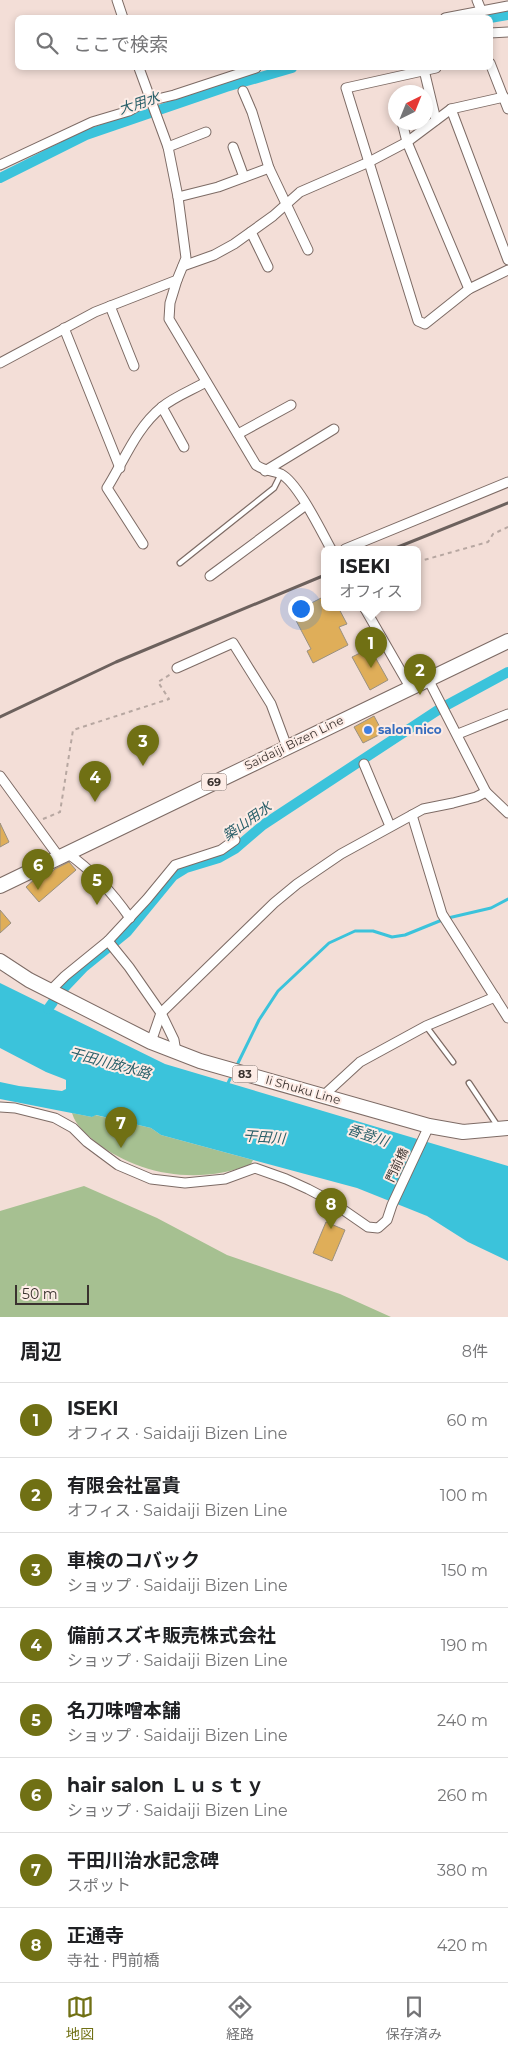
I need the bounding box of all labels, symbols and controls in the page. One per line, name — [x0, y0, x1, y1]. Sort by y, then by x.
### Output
search box — [15, 15, 493, 70]
icon: search — [33, 29, 61, 57]
text: ここで検索 — [73, 33, 168, 56]
north arrow — [388, 85, 433, 130]
water label: 大用水 — [116, 87, 164, 118]
popup — [321, 546, 421, 611]
text: ISEKI — [339, 555, 391, 578]
text: オフィス — [339, 582, 403, 601]
your location — [288, 596, 314, 622]
pin: 1 — [355, 627, 387, 668]
pin: 2 — [404, 654, 436, 695]
street label: Saidaiji Bizen Line — [242, 712, 346, 773]
place label: salon nico — [378, 722, 442, 737]
marker: salon nico — [362, 724, 374, 736]
pin: 3 — [127, 725, 159, 766]
pin: 4 — [79, 761, 111, 802]
road number: 69 — [202, 774, 226, 790]
water label: 築山用水 — [219, 796, 277, 844]
pin: 6 — [22, 849, 54, 890]
pin: 5 — [81, 864, 113, 905]
water label: 干田川放水路 — [67, 1043, 154, 1083]
road number: 83 — [232, 1066, 258, 1082]
street label: Ii Shuku Line — [264, 1072, 342, 1107]
pin: 7 — [105, 1107, 137, 1148]
water label: 香登川 — [345, 1120, 393, 1151]
water label: 干田川 — [242, 1127, 288, 1148]
street label: 門前橋 — [382, 1145, 411, 1184]
pin: 8 — [315, 1188, 347, 1229]
scale bar — [15, 1282, 89, 1305]
text: 50 m — [22, 1285, 58, 1303]
text: 周辺 — [20, 1339, 62, 1364]
text: 8件 — [462, 1342, 488, 1361]
text: ISEKI — [67, 1397, 118, 1420]
text: 1 — [33, 1411, 39, 1430]
text: 60 m — [446, 1411, 488, 1430]
text: オフィス · Saidaiji Bizen Line — [67, 1424, 287, 1443]
text: 有限会社冨貴 — [67, 1474, 181, 1497]
text: 2 — [31, 1486, 41, 1505]
text: 100 m — [440, 1486, 488, 1505]
text: オフィス · Saidaiji Bizen Line — [67, 1501, 287, 1520]
text: 車検のコバック — [67, 1549, 200, 1572]
text: 3 — [31, 1561, 41, 1580]
text: 150 m — [441, 1561, 488, 1580]
text: ショップ · Saidaiji Bizen Line — [67, 1576, 288, 1595]
text: 備前スズキ販売株式会社 — [67, 1624, 276, 1647]
text: 4 — [30, 1636, 42, 1655]
text: 190 m — [441, 1636, 488, 1655]
text: ショップ · Saidaiji Bizen Line — [67, 1651, 288, 1670]
text: 名刀味噌本舗 — [67, 1699, 181, 1722]
text: 5 — [31, 1711, 41, 1730]
text: 240 m — [437, 1711, 488, 1730]
text: ショップ · Saidaiji Bizen Line — [67, 1726, 288, 1745]
text: hair salon Ｌｕｓｔｙ — [67, 1774, 265, 1797]
text: 6 — [31, 1786, 41, 1805]
text: 260 m — [437, 1786, 488, 1805]
text: ショップ · Saidaiji Bizen Line — [67, 1801, 288, 1820]
text: 干田川治水記念碑 — [67, 1849, 219, 1872]
text: 7 — [31, 1861, 41, 1880]
text: 380 m — [437, 1861, 488, 1880]
text: スポット — [67, 1876, 131, 1895]
text: 正通寺 — [67, 1924, 124, 1947]
text: 8 — [31, 1936, 41, 1955]
text: 420 m — [437, 1936, 488, 1955]
text: 寺社 · 門前橋 — [67, 1951, 159, 1970]
tab: 地図 — [66, 1993, 94, 2043]
tab: 経路 — [226, 1993, 254, 2043]
tab: 保存済み — [386, 1993, 442, 2043]

